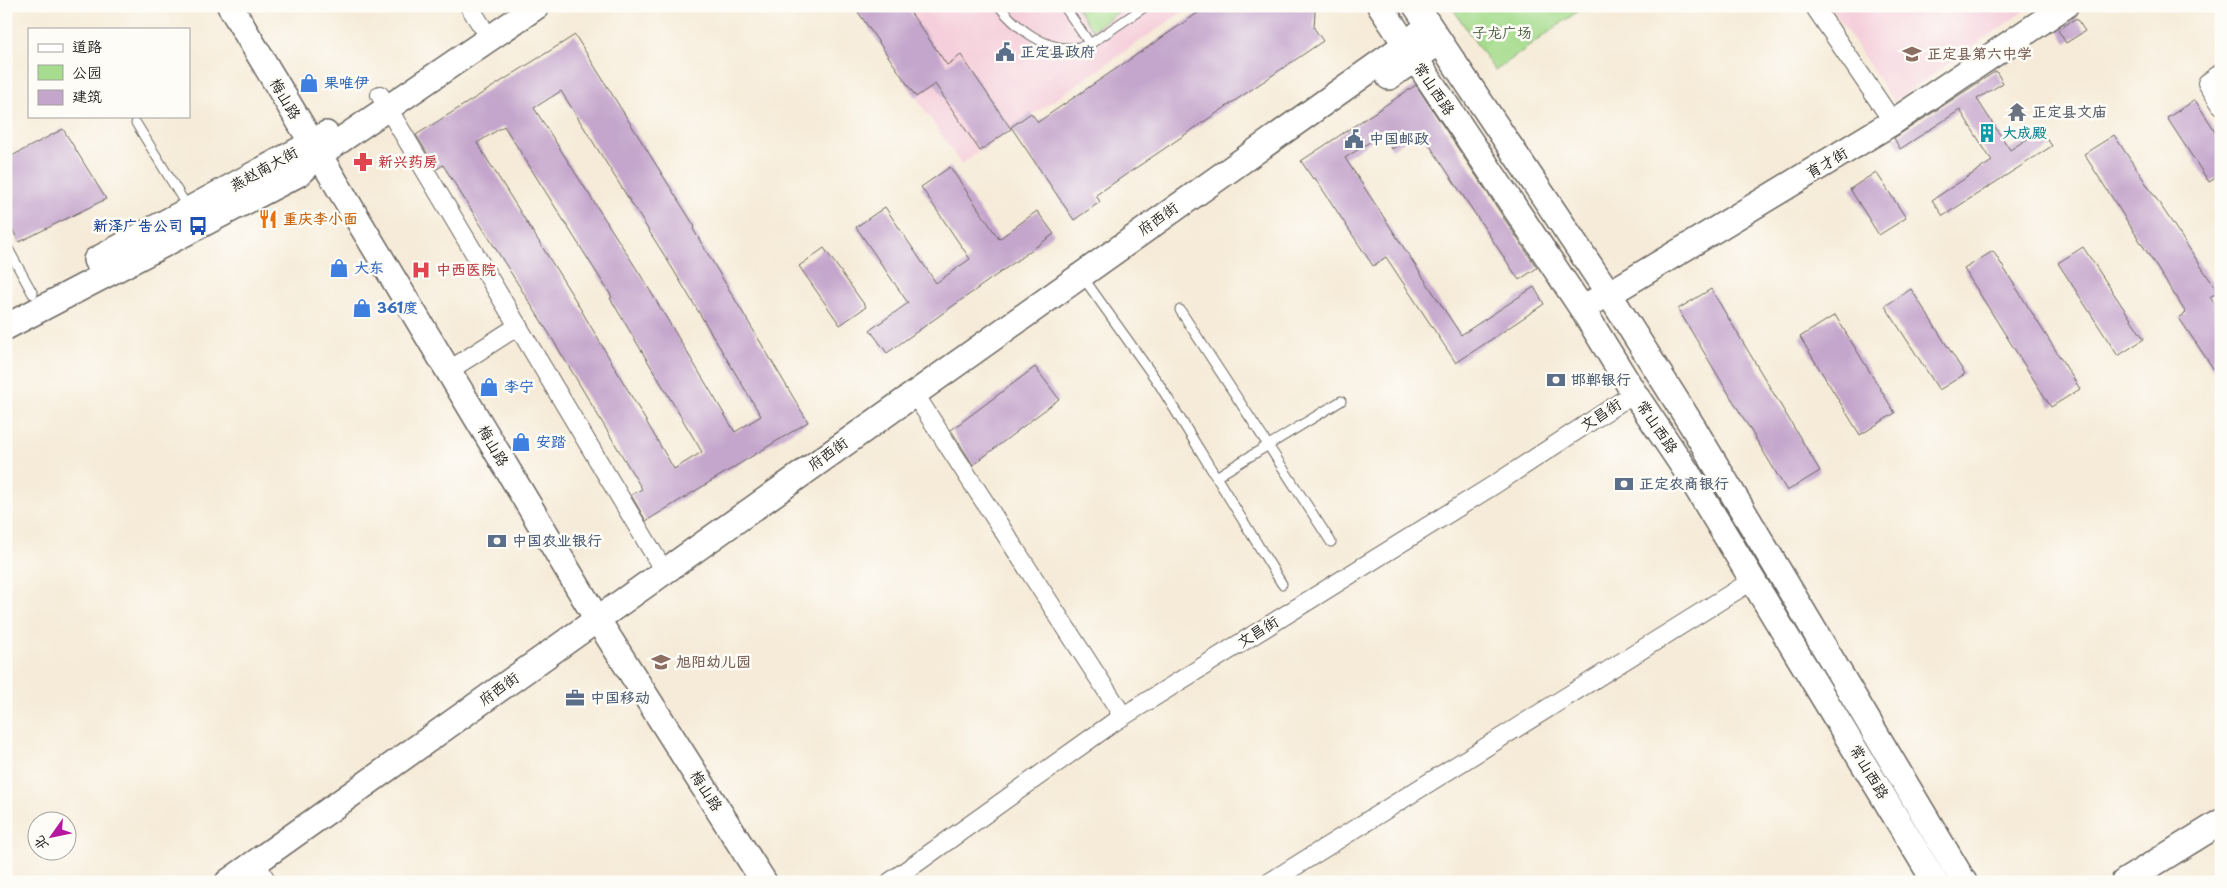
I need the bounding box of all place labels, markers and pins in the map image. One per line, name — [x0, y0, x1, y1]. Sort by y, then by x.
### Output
place label: 正定县政府 — [1020, 39, 1095, 62]
public building icon: 正定县政府 — [994, 41, 1016, 63]
place label: 正定县第六中学 — [1927, 41, 2032, 64]
school or university icon: 正定县第六中学 — [1901, 43, 1923, 65]
place label: 果唯伊 — [324, 70, 370, 93]
shop icon: 果唯伊 — [298, 72, 320, 94]
place label: 正定县文庙 — [2032, 99, 2107, 122]
temple icon: 正定县文庙 — [2006, 101, 2028, 123]
place label: 大成殿 — [2002, 120, 2047, 143]
building icon: 大成殿 — [1976, 122, 1998, 144]
place label: 中国邮政 — [1369, 126, 1429, 149]
public building icon: 中国邮政 — [1343, 128, 1365, 150]
place label: 新兴药房 — [378, 149, 438, 172]
pharmacy icon: 新兴药房 — [352, 151, 374, 173]
place label: 重庆李小面 — [283, 206, 358, 229]
restaurant icon: 重庆李小面 — [257, 208, 279, 230]
place label: 新泽广告公司 — [93, 213, 183, 236]
bus stop icon: 新泽广告公司 — [187, 215, 209, 237]
place label: 大东 — [354, 255, 384, 278]
shop icon: 大东 — [328, 257, 350, 279]
place label: 中西医院 — [436, 257, 496, 280]
hospital icon: 中西医院 — [410, 259, 432, 281]
place label: 361度 — [377, 295, 418, 318]
shop icon: 361度 — [351, 297, 373, 319]
place label: 邯郸银行 — [1571, 367, 1631, 390]
bank icon: 邯郸银行 — [1545, 369, 1567, 391]
place label: 李宁 — [504, 374, 534, 397]
shop icon: 李宁 — [478, 376, 500, 398]
place label: 安踏 — [536, 429, 566, 452]
shop icon: 安踏 — [510, 431, 532, 453]
place label: 正定农商银行 — [1639, 471, 1729, 494]
bank icon: 正定农商银行 — [1613, 473, 1635, 495]
place label: 中国农业银行 — [512, 528, 602, 551]
bank icon: 中国农业银行 — [486, 530, 508, 552]
place label: 旭阳幼儿园 — [676, 649, 751, 672]
school or university icon: 旭阳幼儿园 — [650, 651, 672, 673]
place label: 中国移动 — [590, 685, 650, 708]
office icon: 中国移动 — [564, 687, 586, 709]

